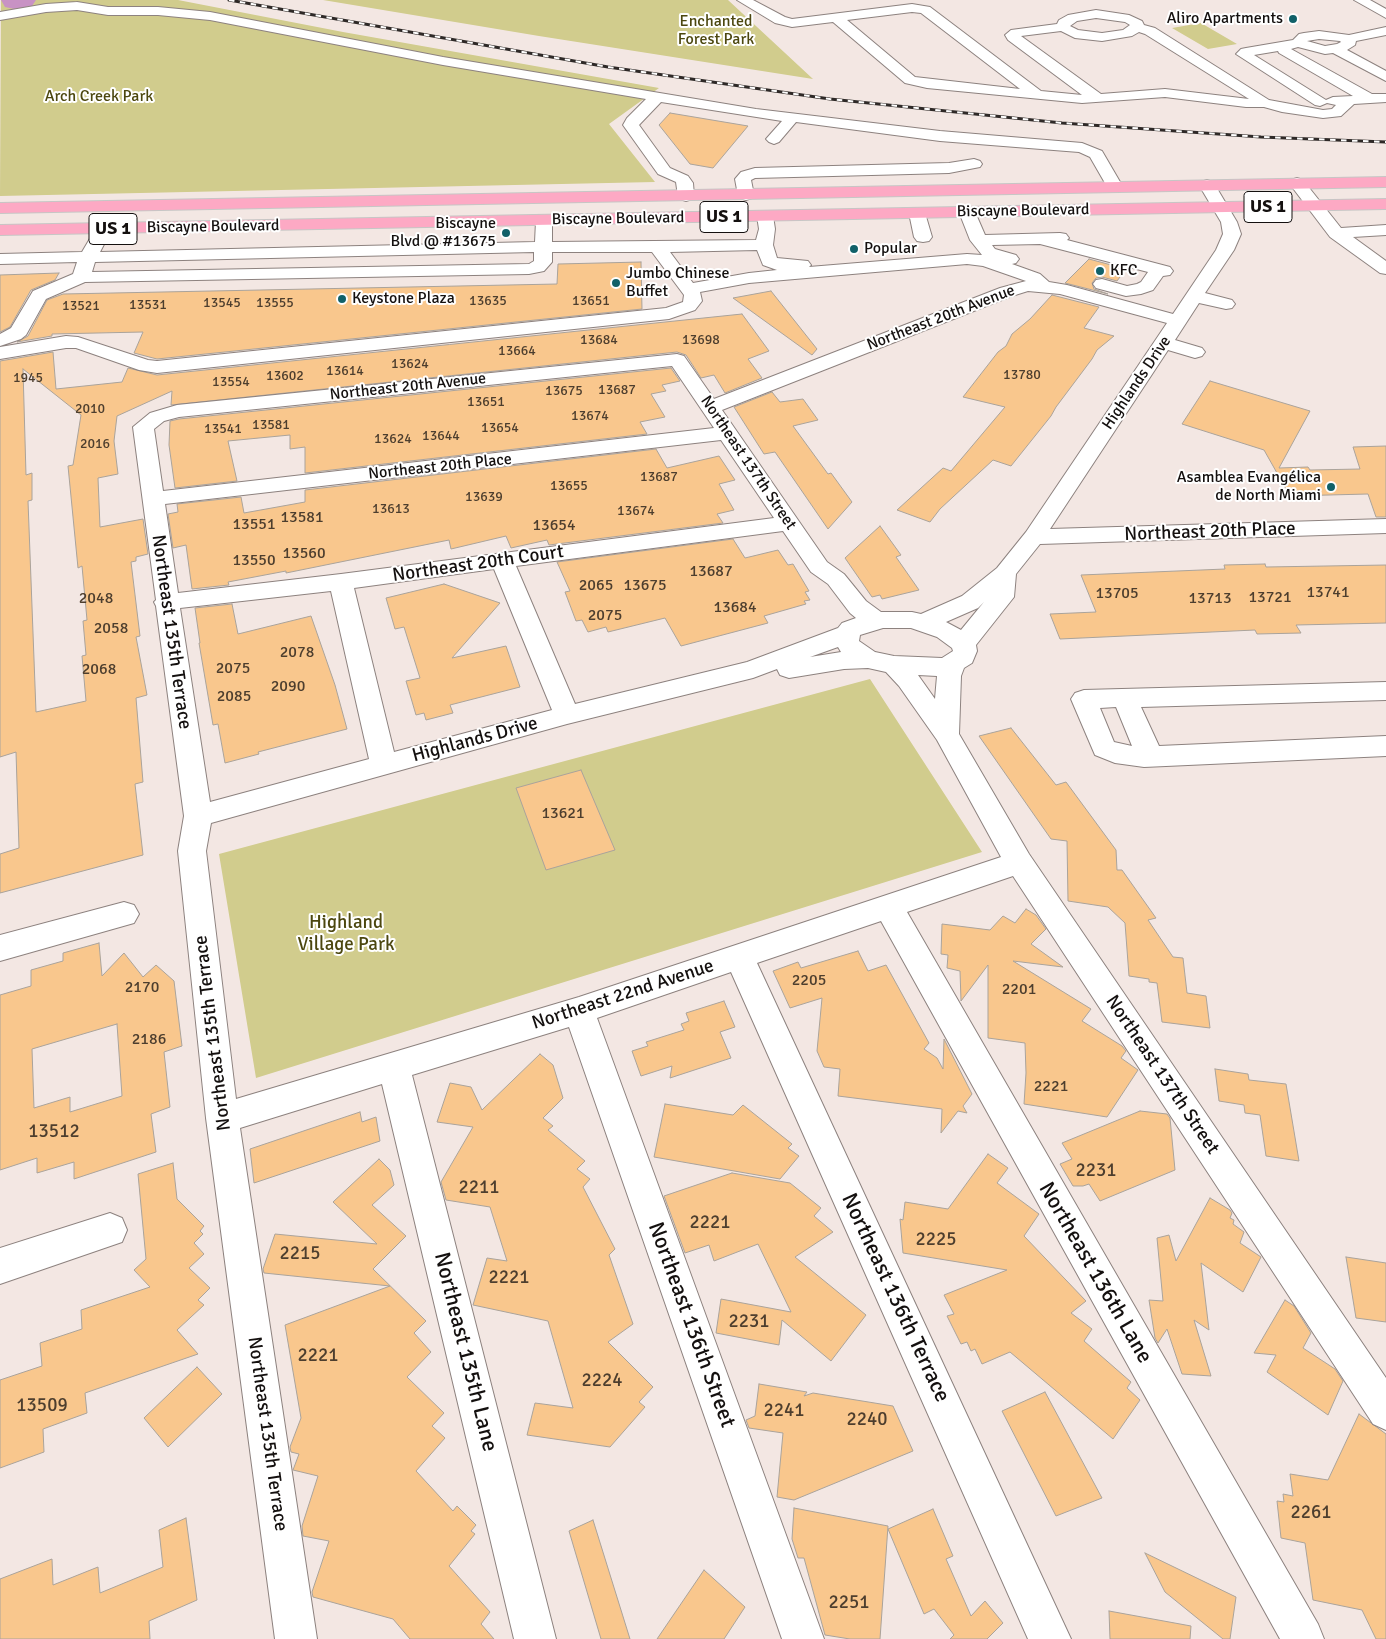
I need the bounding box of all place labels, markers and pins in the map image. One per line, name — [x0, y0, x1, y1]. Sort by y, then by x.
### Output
place label: Aliro Apartments — [1167, 9, 1283, 29]
marker: Aliro Apartments — [1287, 13, 1299, 25]
place label: Biscayne Blvd @ #13675 — [390, 214, 496, 252]
marker: Biscayne Blvd @ #13675 — [500, 227, 512, 239]
place label: Popular — [864, 239, 917, 259]
marker: Popular — [848, 243, 860, 255]
place label: KFC — [1110, 261, 1137, 281]
place label: Jumbo Chinese Buffet — [626, 264, 729, 302]
marker: KFC — [1094, 265, 1106, 277]
marker: Jumbo Chinese Buffet — [610, 277, 622, 289]
place label: Keystone Plaza — [352, 289, 455, 309]
marker: Keystone Plaza — [336, 293, 348, 305]
place label: Asamblea Evangélica de North Miami — [1177, 468, 1321, 506]
marker: Asamblea Evangélica de North Miami — [1325, 481, 1337, 493]

